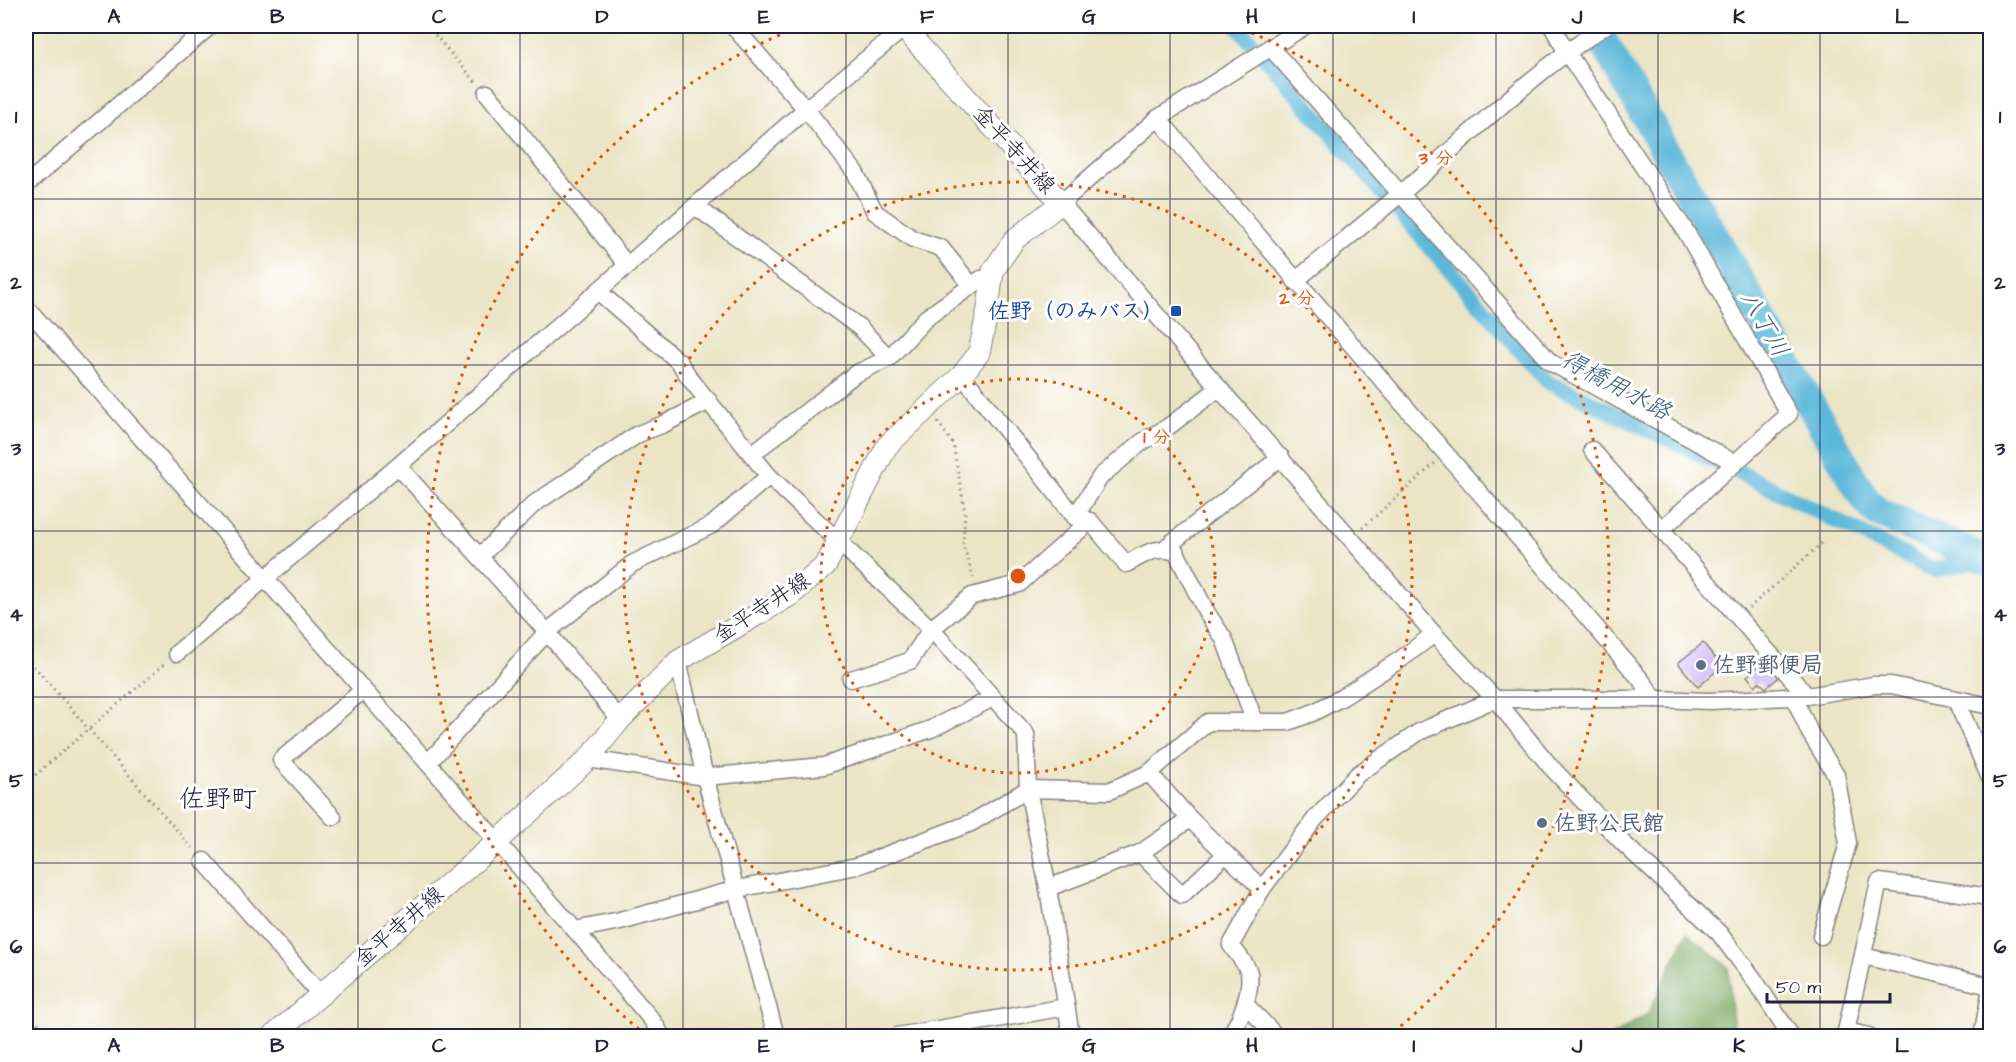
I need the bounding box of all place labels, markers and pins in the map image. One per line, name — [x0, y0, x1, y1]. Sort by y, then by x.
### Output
place label: 佐野（のみバス） — [988, 296, 1164, 327]
marker: 佐野（のみバス） — [1169, 304, 1183, 318]
centre of rings — [1008, 566, 1028, 586]
place label: 佐野郵便局 — [1713, 650, 1823, 681]
marker: 佐野郵便局 — [1694, 658, 1708, 672]
place label: 佐野公民館 — [1554, 808, 1664, 839]
marker: 佐野公民館 — [1535, 816, 1549, 830]

